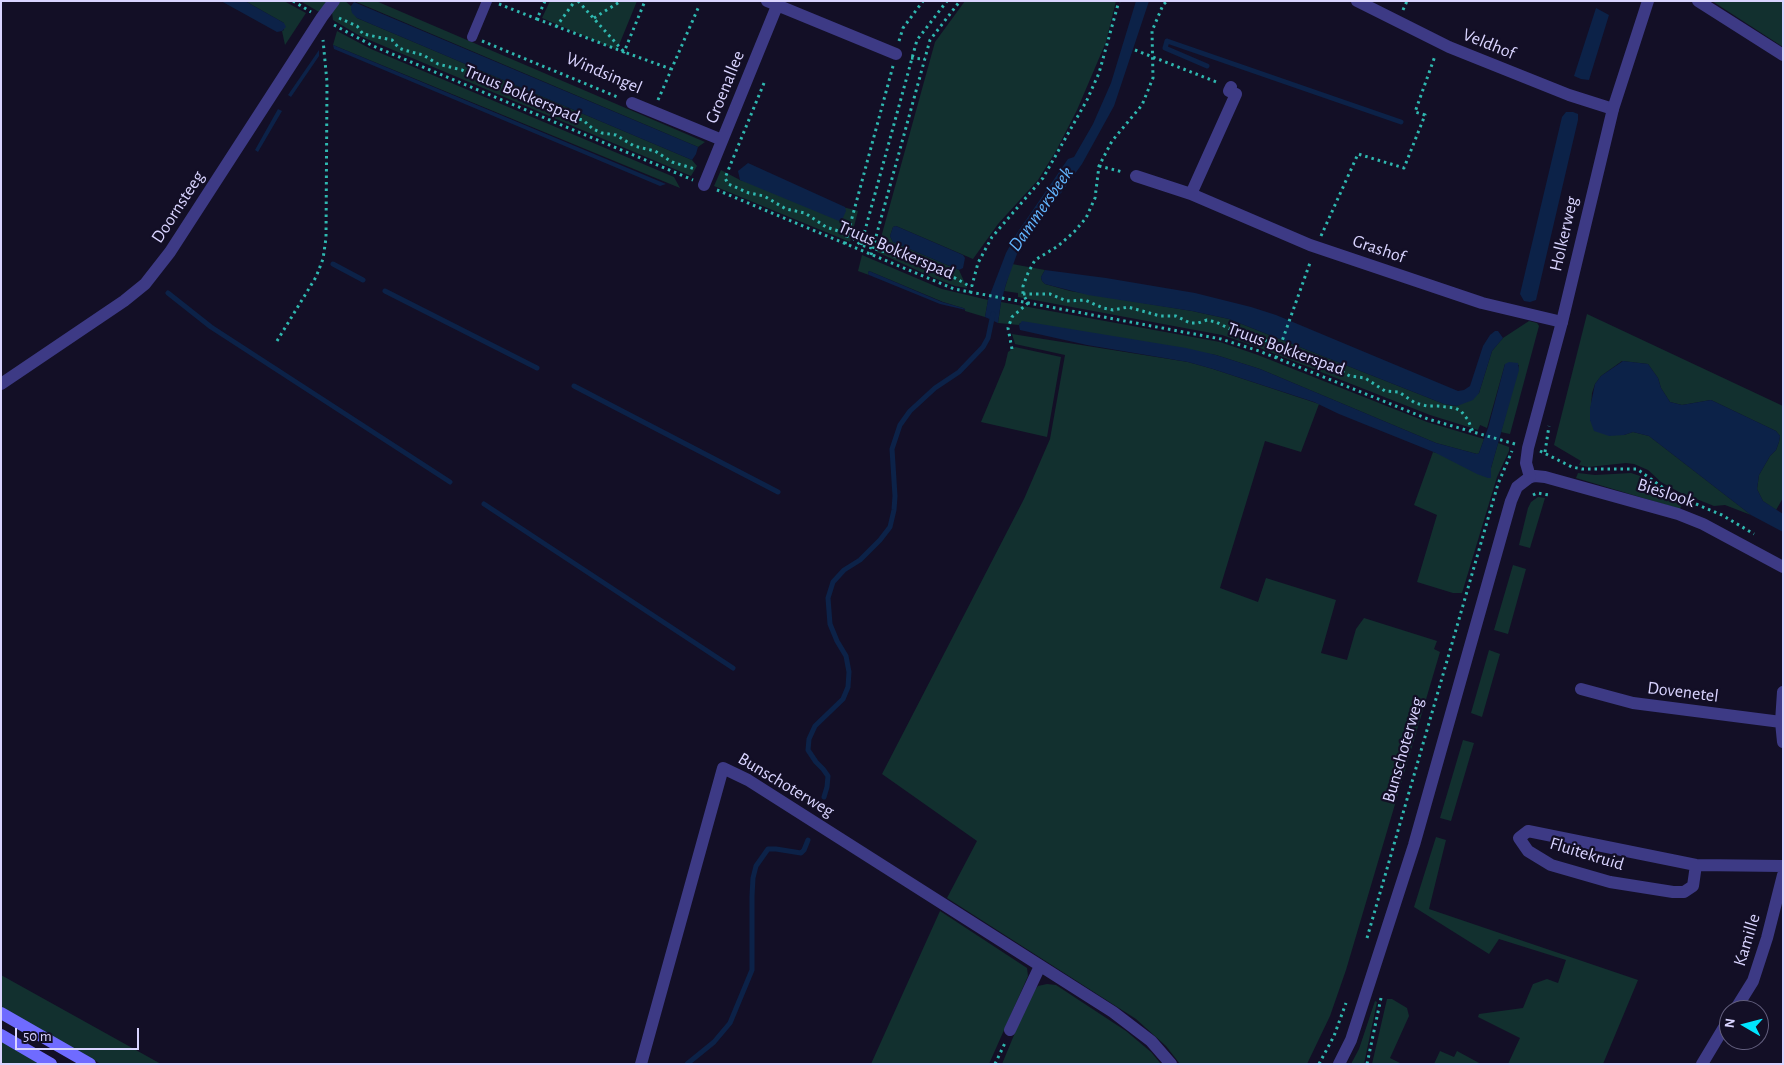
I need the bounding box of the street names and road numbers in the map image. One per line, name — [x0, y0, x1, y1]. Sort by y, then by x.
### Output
street label: Veldhof — [1460, 24, 1518, 64]
street label: Windsingel — [563, 47, 645, 99]
street label: Groenallee — [701, 48, 749, 126]
street label: Truus Bokkerspad — [461, 60, 583, 128]
street label: Doornsteeg — [147, 167, 209, 247]
street label: Holkerweg — [1545, 194, 1583, 274]
street label: Truus Bokkerspad — [835, 216, 957, 284]
street label: Grashof — [1350, 230, 1408, 268]
street label: Truus Bokkerspad — [1224, 318, 1348, 380]
street label: Bieslook — [1634, 474, 1698, 512]
street label: Dovenetel — [1646, 677, 1720, 707]
street label: Bunschoterweg — [1378, 695, 1428, 805]
street label: Bunschoterweg — [734, 748, 838, 822]
street label: Fluitekruid — [1547, 832, 1627, 876]
street label: Kamille — [1729, 911, 1765, 969]

